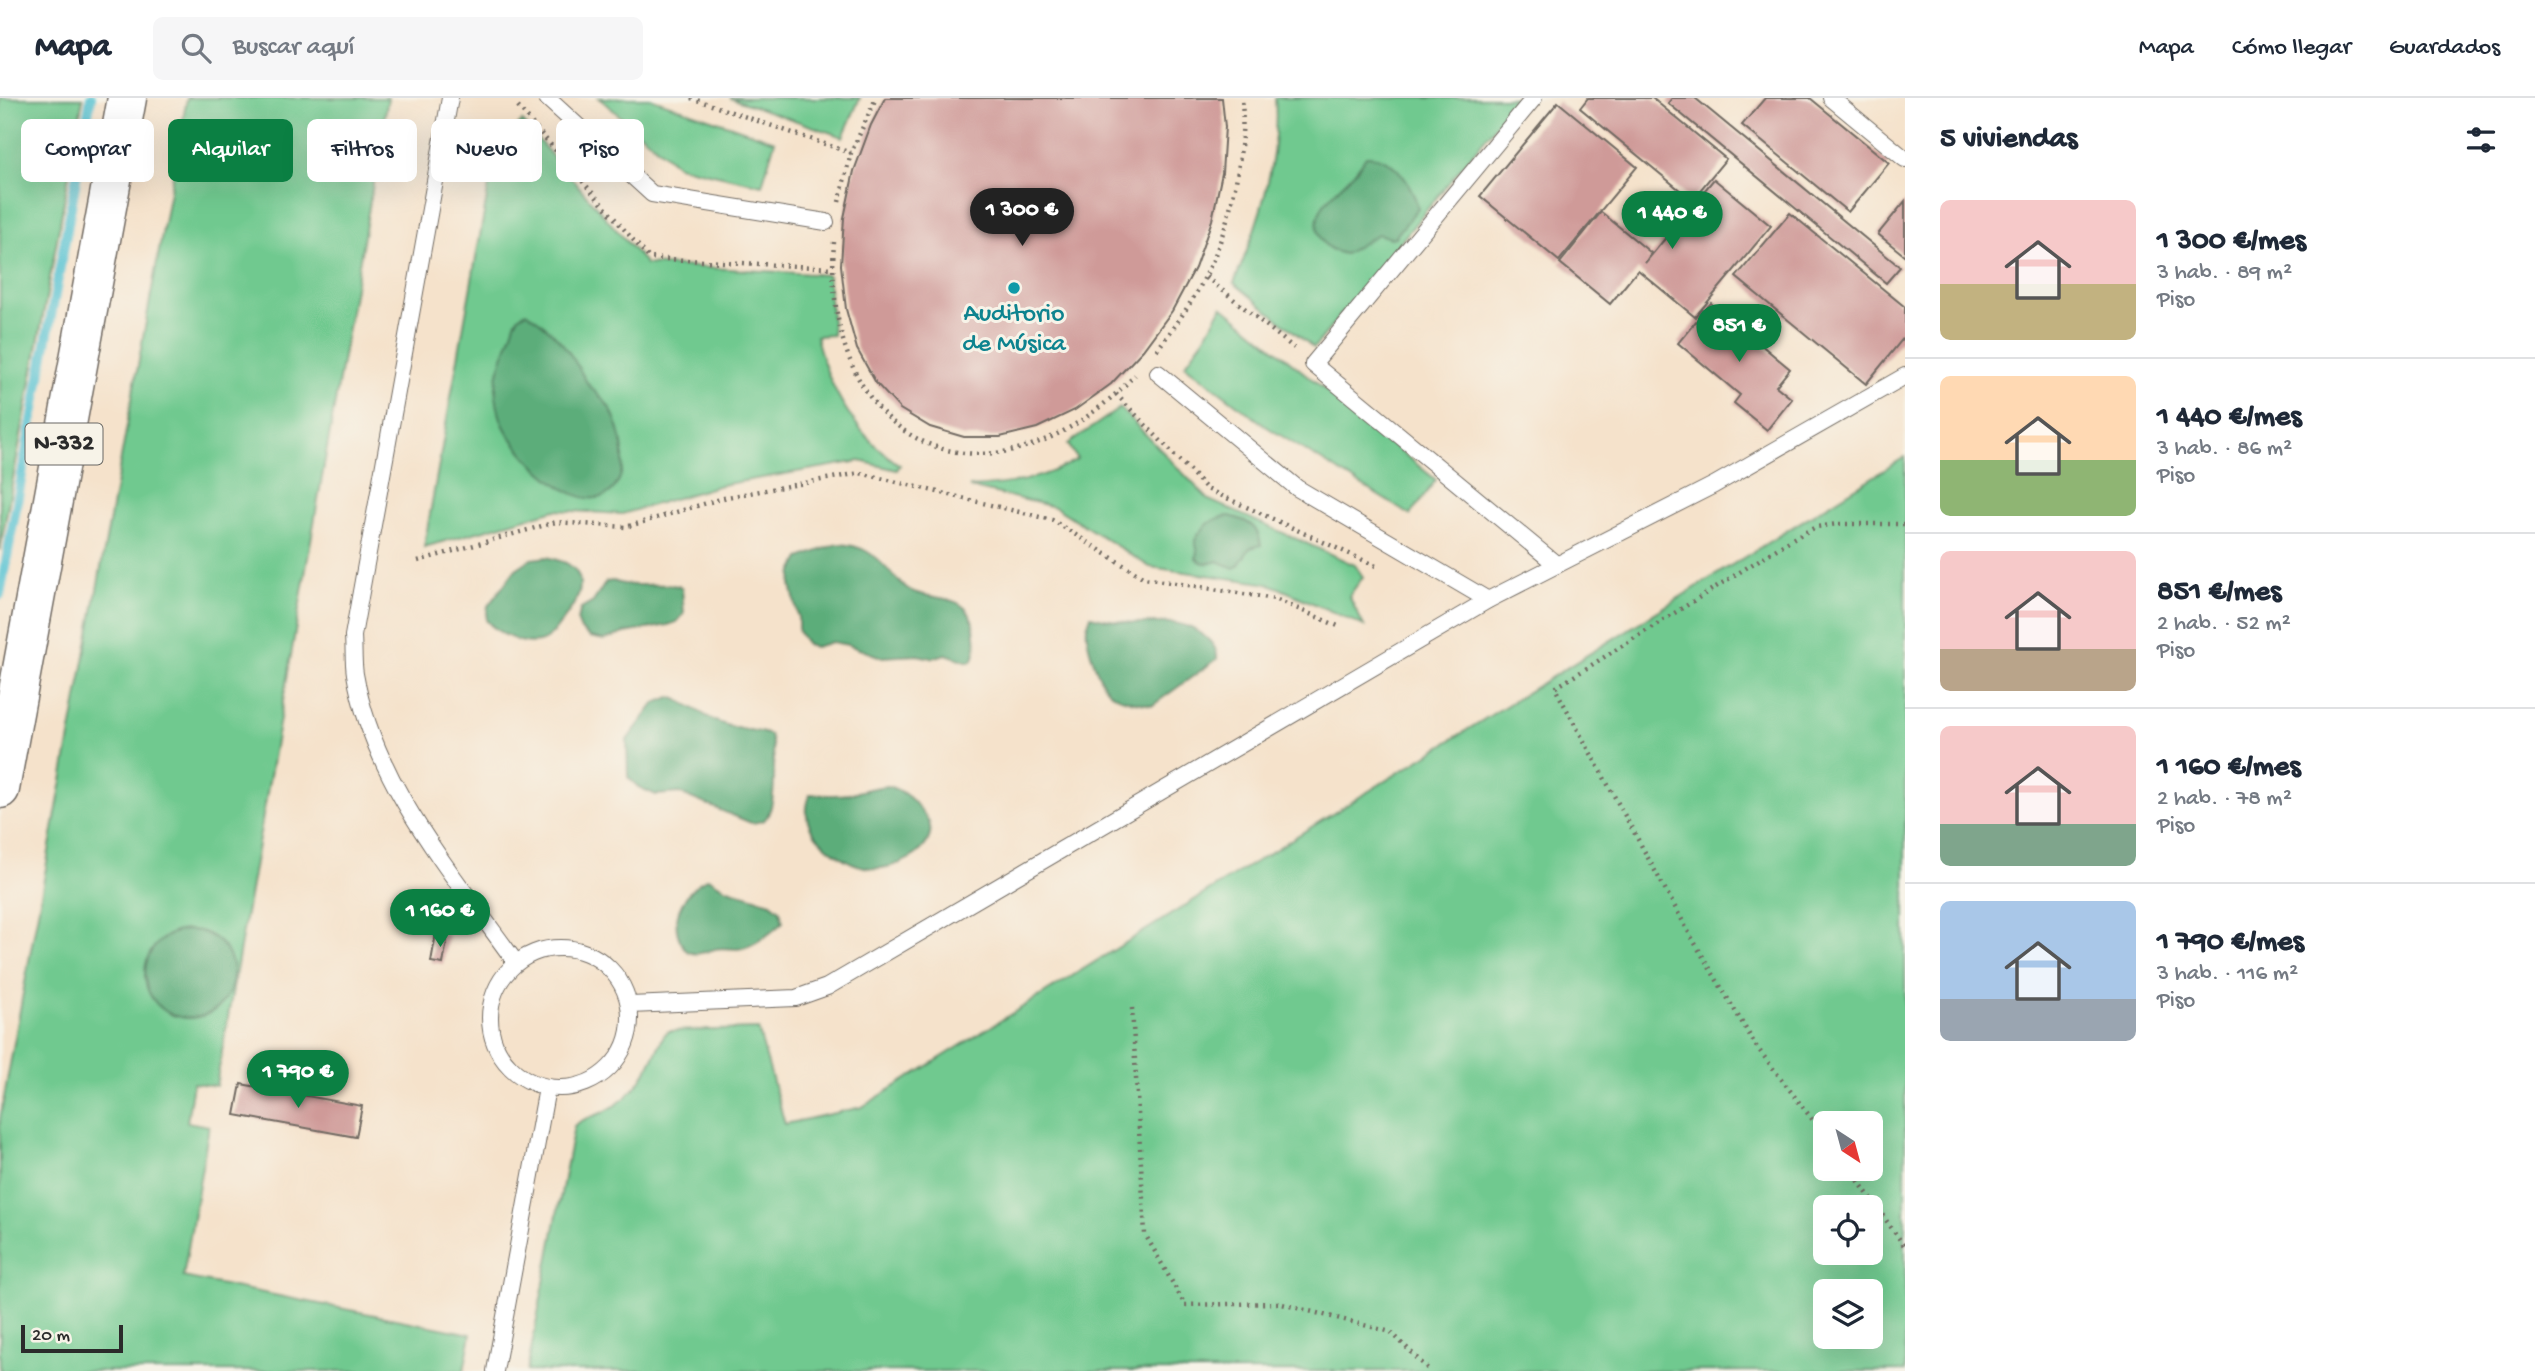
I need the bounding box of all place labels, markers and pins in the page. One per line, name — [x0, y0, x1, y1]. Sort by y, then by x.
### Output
pin: 1 300 € — [957, 188, 1087, 248]
pin: 1 440 € — [1607, 192, 1737, 251]
marker: Auditorio de Música — [1006, 280, 1022, 296]
place label: Auditorio de Música — [962, 300, 1067, 361]
pin: 851 € — [1690, 304, 1788, 364]
pin: 1 160 € — [375, 890, 505, 949]
pin: 1 790 € — [233, 1051, 363, 1110]

